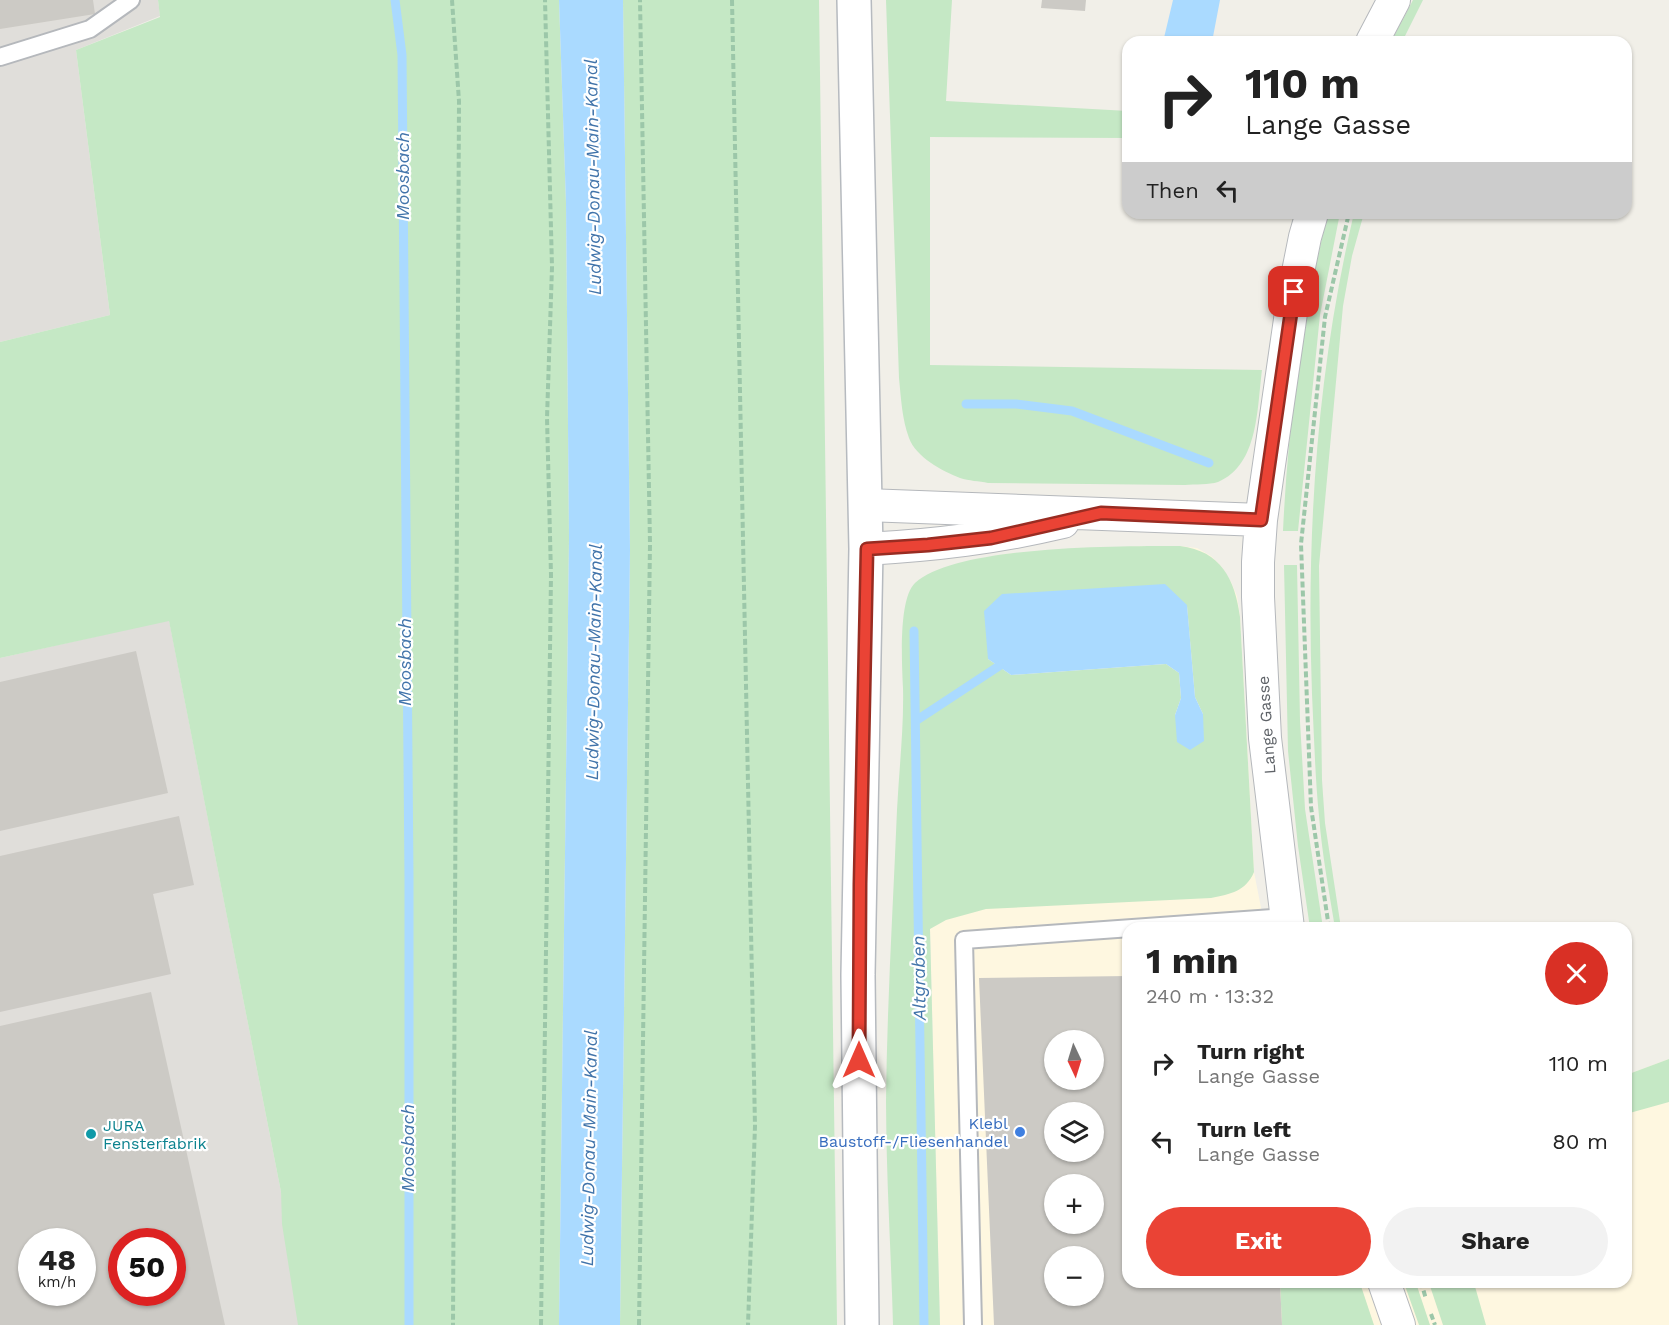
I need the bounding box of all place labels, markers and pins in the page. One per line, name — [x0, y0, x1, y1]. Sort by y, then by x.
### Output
pin — [1268, 266, 1319, 317]
place label: Klebl Baustoff-/Fliesenhandel — [819, 1114, 1008, 1151]
place label: JURA Fensterfabrik — [103, 1116, 207, 1153]
marker: Klebl Baustoff-/Fliesenhandel — [1013, 1125, 1027, 1139]
marker: JURA Fensterfabrik — [84, 1127, 98, 1141]

